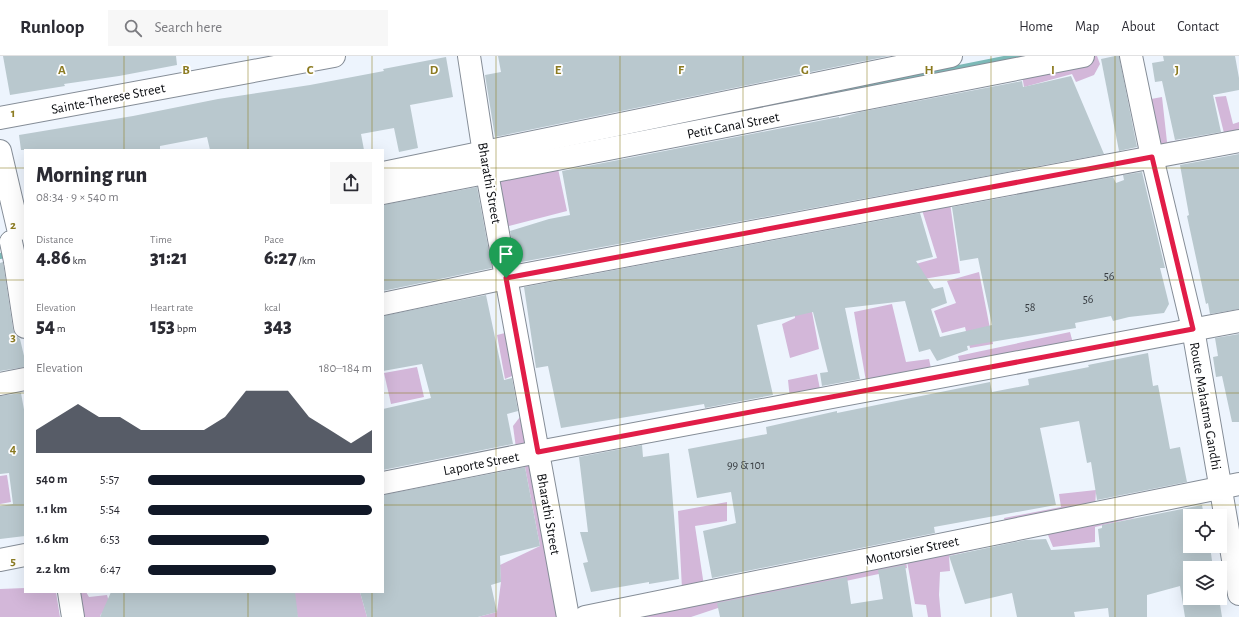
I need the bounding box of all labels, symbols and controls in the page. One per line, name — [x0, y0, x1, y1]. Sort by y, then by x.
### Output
search box — [108, 10, 388, 46]
icon: search — [122, 17, 144, 39]
text: Runloop — [20, 18, 84, 37]
text: Search here — [154, 20, 222, 35]
text: Home — [1019, 20, 1053, 34]
text: Map — [1075, 20, 1099, 34]
text: About — [1121, 20, 1155, 34]
text: Contact — [1177, 20, 1219, 34]
text: A — [58, 64, 66, 77]
text: B — [182, 64, 190, 77]
text: C — [307, 64, 314, 77]
text: D — [430, 64, 439, 77]
text: E — [555, 64, 562, 77]
text: F — [678, 64, 685, 77]
text: G — [801, 64, 809, 77]
text: H — [924, 64, 934, 77]
text: I — [1051, 64, 1055, 77]
text: J — [1175, 64, 1179, 77]
street label: Sainte-Therese Street — [50, 81, 167, 117]
text: 1 — [11, 107, 15, 120]
street label: Petit Canal Street — [686, 110, 781, 142]
street label: Bharathi Street — [475, 141, 503, 225]
button: share — [330, 162, 372, 204]
text: Morning run — [36, 164, 147, 186]
text: 08:34 · 9 × 540 m — [36, 191, 119, 204]
text: 2 — [10, 219, 16, 232]
text: Distance — [36, 234, 73, 245]
text: Time — [150, 234, 172, 245]
text: Pace — [264, 234, 284, 245]
pin — [489, 237, 523, 278]
icon: arrive — [495, 243, 517, 265]
text: 4.86 — [36, 248, 71, 268]
text: 31:21 — [150, 248, 188, 268]
text: 6:27 — [264, 248, 297, 268]
text: km — [71, 255, 86, 266]
text: /km — [297, 255, 316, 266]
house number: 56 — [1104, 270, 1115, 282]
house number: 56 — [1083, 293, 1094, 305]
house number: 58 — [1025, 301, 1036, 313]
text: Elevation — [36, 302, 76, 313]
text: Heart rate — [150, 302, 193, 313]
text: kcal — [264, 302, 281, 313]
text: 54 — [36, 316, 55, 336]
text: 153 — [150, 316, 175, 336]
text: 343 — [264, 316, 292, 336]
text: m — [55, 323, 66, 334]
text: bpm — [175, 323, 197, 334]
text: 3 — [10, 331, 16, 344]
street label: Route Mahatma Gandhi — [1187, 341, 1223, 471]
text: Elevation — [36, 362, 83, 375]
text: 180–184 m — [319, 362, 372, 375]
text: 4 — [10, 443, 17, 456]
street label: Laporte Street — [442, 450, 521, 478]
house number: 99 & 101 — [727, 459, 765, 471]
street label: Bharathi Street — [534, 472, 562, 556]
text: 540 m — [36, 473, 67, 486]
text: 5:57 — [100, 473, 119, 486]
text: 1.1 km — [36, 503, 67, 516]
text: 5:54 — [100, 503, 120, 516]
map controls — [1183, 509, 1227, 605]
button: locate — [1183, 509, 1227, 553]
text: 1.6 km — [36, 533, 69, 546]
text: 6:53 — [100, 533, 120, 546]
street label: Montorsier Street — [864, 534, 961, 568]
text: 5 — [10, 555, 16, 568]
button: layers — [1183, 561, 1227, 605]
text: 2.2 km — [36, 563, 70, 576]
text: 6:47 — [100, 563, 121, 576]

